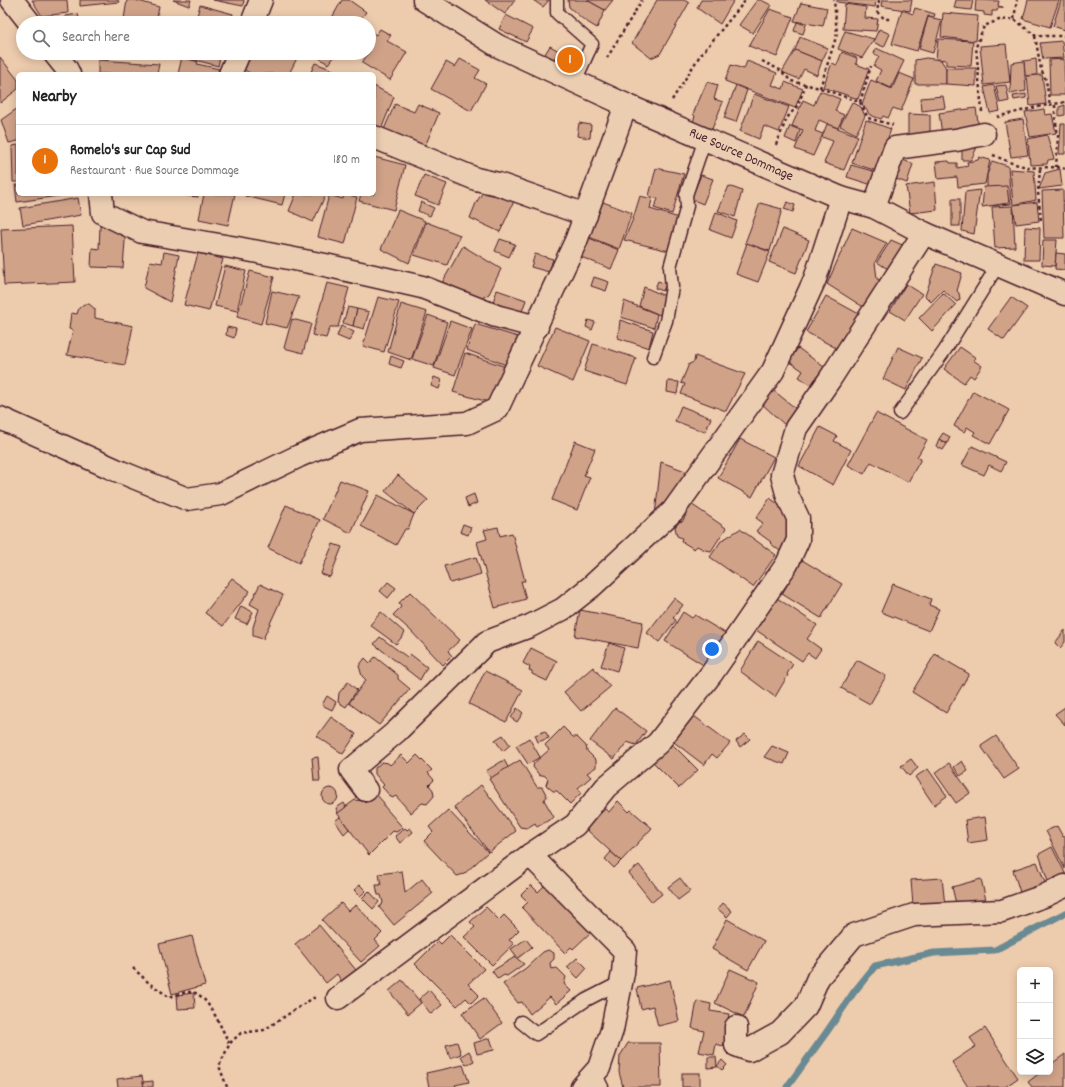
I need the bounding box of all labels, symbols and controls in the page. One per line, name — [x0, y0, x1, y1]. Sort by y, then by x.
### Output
search box — [16, 16, 376, 60]
icon: search — [30, 27, 52, 49]
text: Search here — [62, 27, 130, 49]
pin: 1 — [557, 45, 583, 75]
text: Nearby — [32, 86, 76, 110]
street label: Rue Source Dommage — [686, 123, 796, 187]
text: Romelo's sur Cap Sud — [70, 140, 191, 162]
text: 1 — [44, 151, 46, 170]
text: 180 m — [333, 151, 360, 170]
text: Restaurant · Rue Source Dommage — [70, 162, 239, 181]
your location — [702, 639, 722, 659]
map controls — [1017, 967, 1053, 1075]
button: + — [1017, 967, 1053, 1003]
button: − — [1017, 1003, 1053, 1039]
button: layers — [1017, 1039, 1053, 1075]

